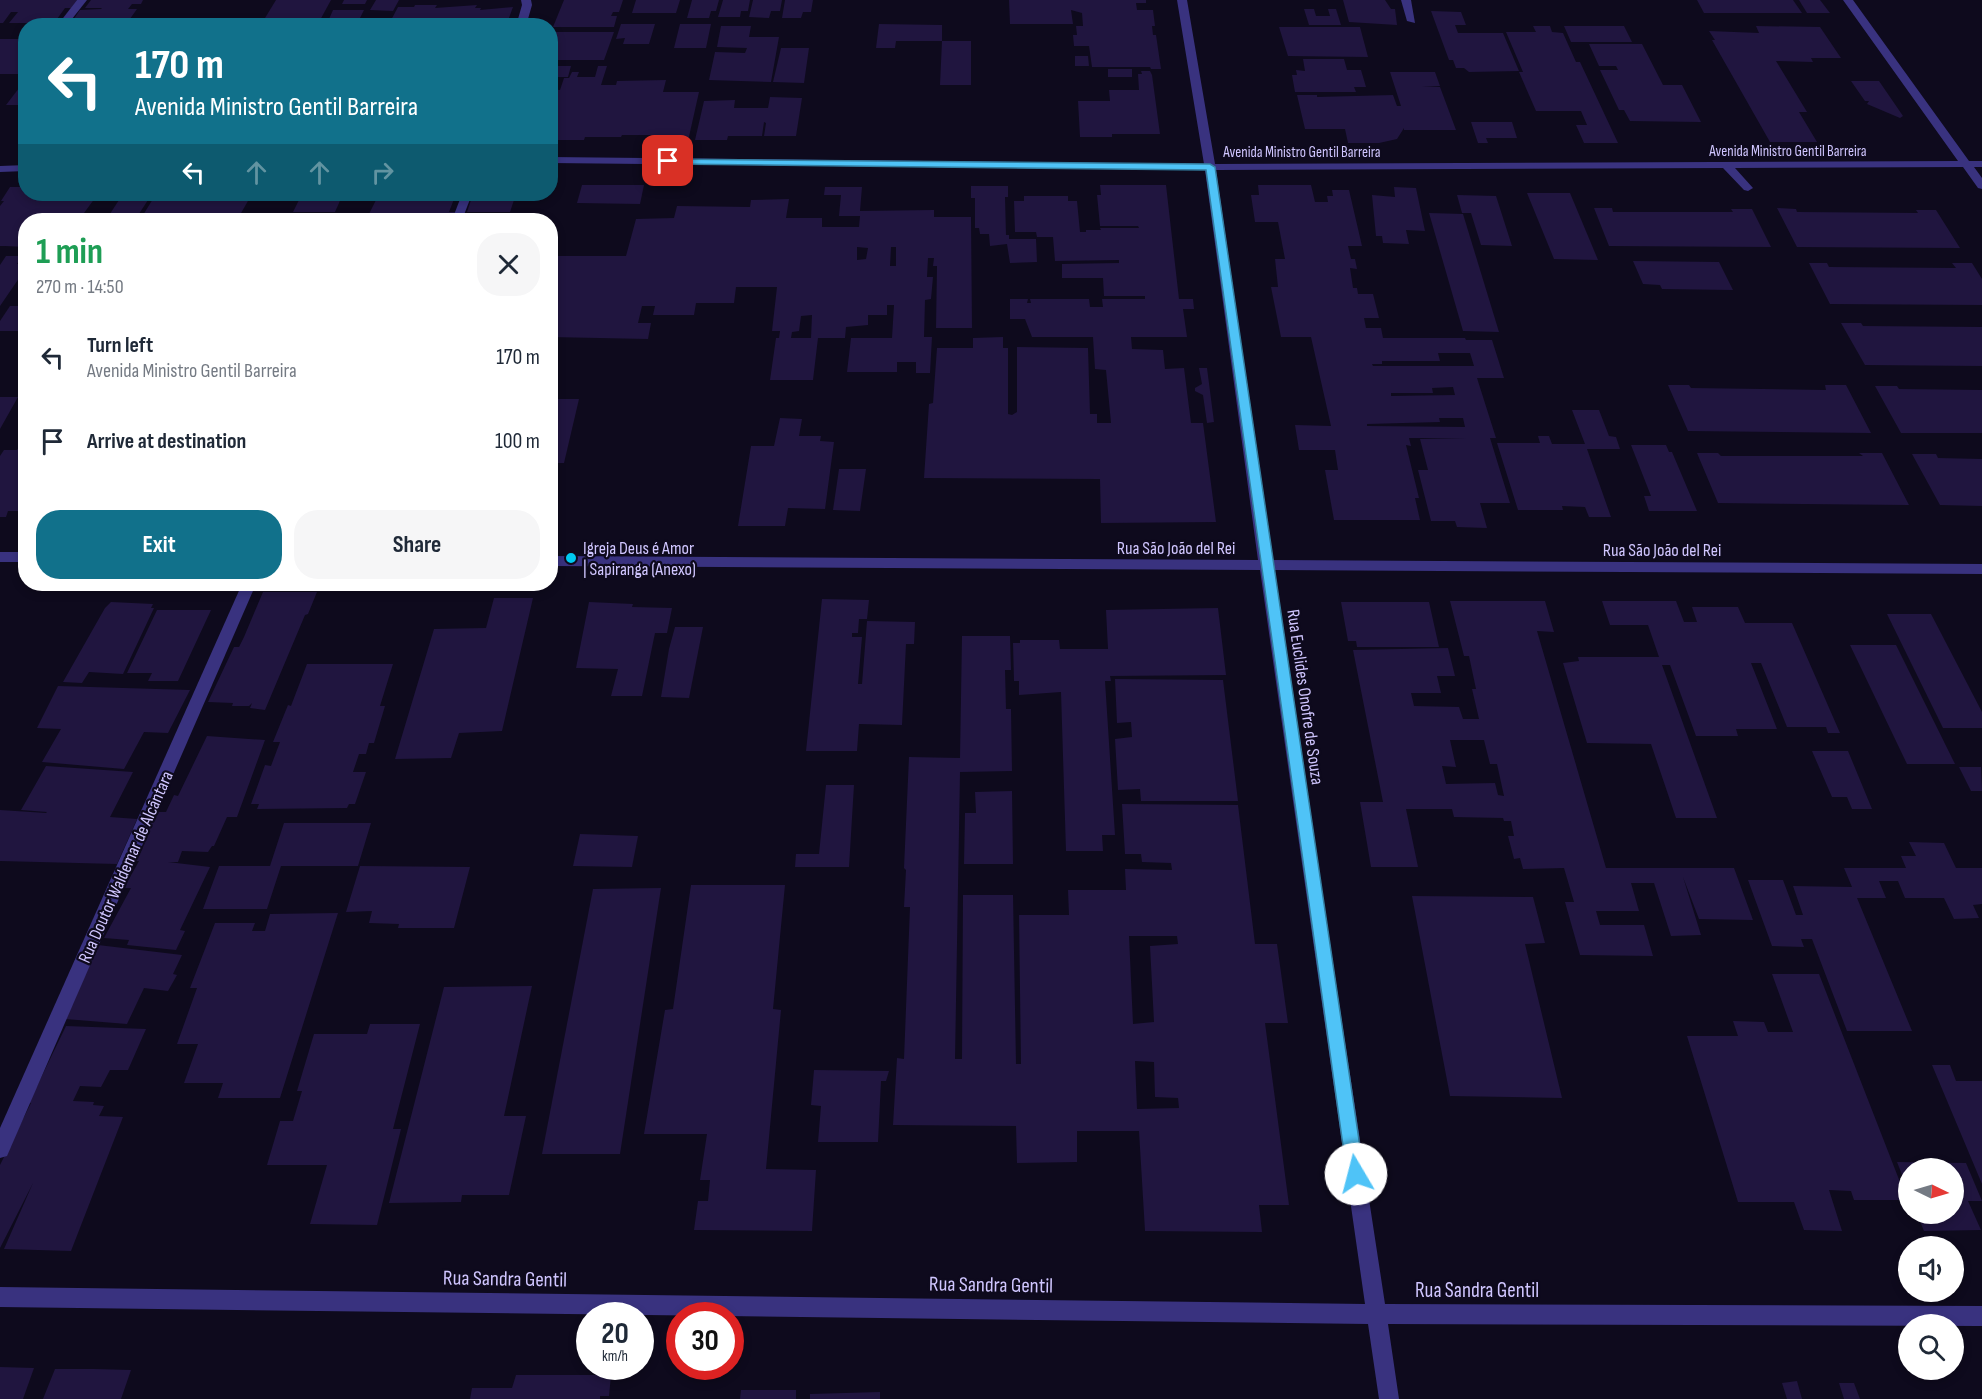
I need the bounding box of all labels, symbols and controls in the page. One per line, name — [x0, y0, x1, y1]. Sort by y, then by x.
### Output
text: 170 m — [135, 40, 224, 91]
icon: left — [36, 42, 114, 120]
text: Avenida Ministro Gentil Barreira — [135, 91, 418, 123]
pin — [642, 135, 693, 186]
street label: Avenida Ministro Gentil Barreira — [1708, 142, 1867, 161]
street label: Avenida Ministro Gentil Barreira — [1222, 143, 1381, 162]
icon: arrive — [651, 144, 684, 177]
icon: left — [177, 156, 210, 189]
icon: ahead — [240, 156, 273, 189]
icon: ahead — [303, 156, 336, 189]
icon: right — [366, 156, 399, 189]
text: 1 min — [36, 231, 103, 274]
button: close — [477, 233, 540, 296]
text: 270 m · 14:50 — [36, 275, 124, 299]
text: Turn left — [87, 332, 153, 359]
icon: left — [36, 341, 69, 374]
text: 170 m — [496, 344, 540, 371]
text: Avenida Ministro Gentil Barreira — [87, 359, 297, 383]
icon: arrive — [36, 425, 69, 458]
text: Arrive at destination — [87, 428, 246, 455]
text: 100 m — [495, 428, 540, 455]
button: Exit — [36, 510, 282, 579]
button: Share — [294, 510, 540, 579]
place label: Igreja Deus é Amor | Sapiranga (Anexo) — [583, 538, 696, 580]
street label: Rua São João del Rei — [1117, 538, 1235, 559]
street label: Rua São João del Rei — [1603, 540, 1721, 561]
marker: Igreja Deus é Amor | Sapiranga (Anexo) — [564, 551, 578, 565]
street label: Rua Euclides Onofre de Souza — [1282, 608, 1328, 786]
street label: Rua Doutor Waldemar de Alcântara — [74, 768, 178, 966]
position arrow — [1324, 1142, 1388, 1206]
north arrow — [1898, 1158, 1964, 1224]
map controls — [1898, 1158, 1964, 1380]
button: sound — [1898, 1236, 1964, 1302]
street label: Rua Sandra Gentil — [443, 1265, 567, 1293]
street label: Rua Sandra Gentil — [929, 1271, 1053, 1299]
street label: Rua Sandra Gentil — [1415, 1278, 1539, 1303]
speed limit sign: 30 — [666, 1302, 744, 1380]
button: search — [1898, 1314, 1964, 1380]
text: 20 — [601, 1316, 629, 1352]
text: km/h — [602, 1347, 628, 1366]

